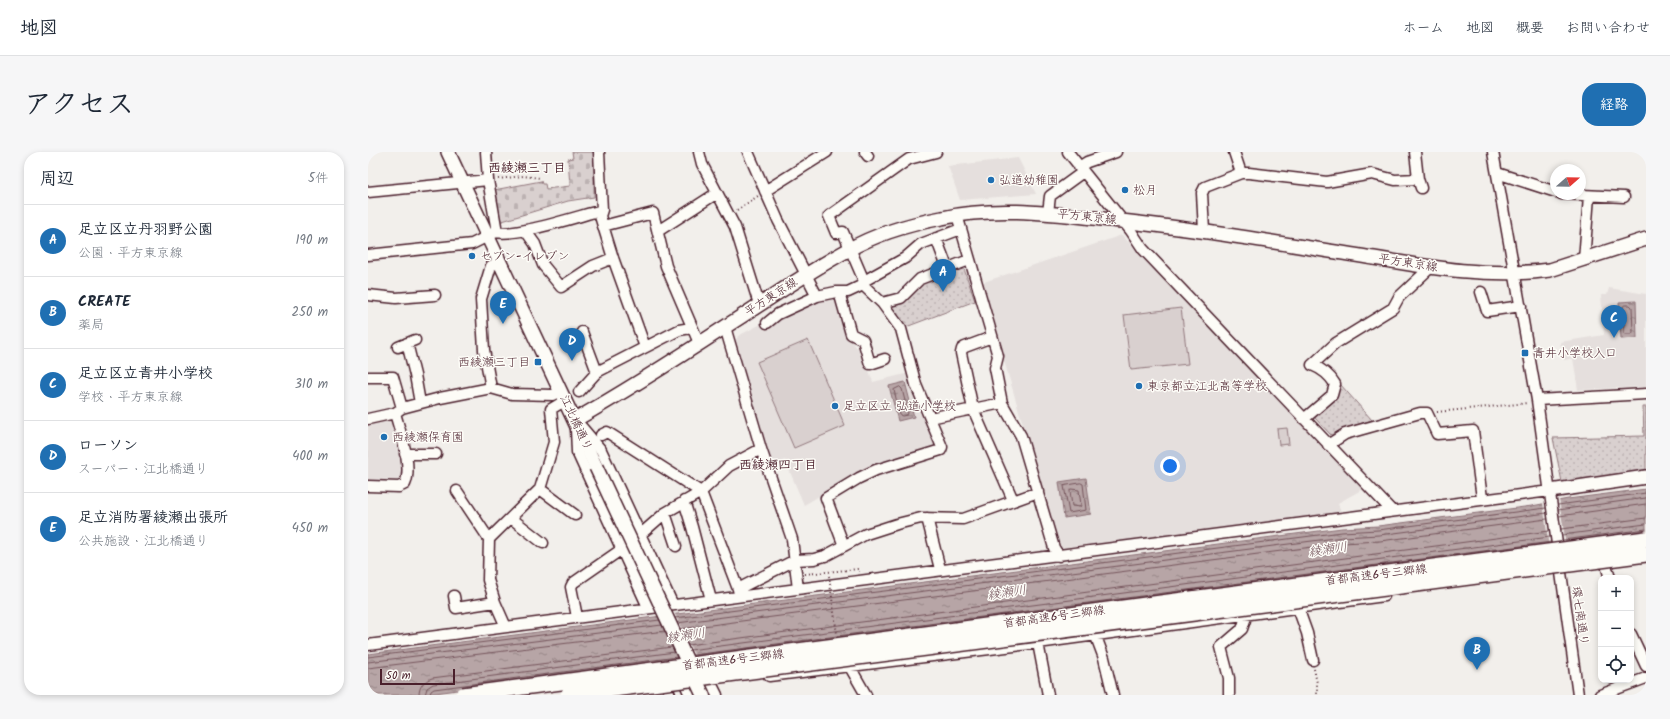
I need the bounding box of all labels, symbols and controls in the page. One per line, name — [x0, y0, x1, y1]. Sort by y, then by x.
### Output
text: 地図 — [20, 14, 58, 44]
text: ホーム — [1403, 17, 1444, 39]
text: 地図 — [1466, 17, 1494, 39]
text: 概要 — [1516, 17, 1544, 39]
text: お問い合わせ — [1566, 17, 1650, 39]
text: アクセス — [24, 83, 134, 128]
button: 経路 — [1582, 83, 1646, 126]
district label: 西綾瀬三丁目 — [488, 158, 566, 179]
north arrow — [1550, 164, 1586, 200]
text: 周辺 — [40, 166, 74, 193]
text: 5件 — [308, 168, 328, 189]
place label: 弘道幼稚園 — [999, 171, 1059, 190]
marker: 弘道幼稚園 — [986, 175, 996, 185]
place label: 松月 — [1133, 181, 1157, 200]
marker: 松月 — [1120, 185, 1130, 195]
street label: 平方東京線 — [1056, 204, 1118, 230]
text: 足立区立丹羽野公園 — [78, 218, 213, 242]
text: A — [49, 230, 57, 251]
text: 190 m — [296, 230, 328, 251]
text: 公園 · 平方東京線 — [78, 243, 183, 264]
place label: セブン-イレブン — [480, 247, 570, 266]
street label: 平方東京線 — [1377, 249, 1439, 277]
marker: セブン-イレブン — [467, 251, 477, 261]
pin: A — [930, 259, 956, 292]
street label: 平方東京線 — [741, 273, 801, 321]
text: CREATE — [78, 290, 130, 314]
pin: E — [490, 291, 516, 324]
text: B — [49, 302, 57, 323]
text: 250 m — [291, 302, 328, 323]
pin: C — [1601, 305, 1627, 338]
text: 薬局 — [78, 315, 104, 336]
pin: D — [559, 328, 585, 361]
place label: 青井小学校入口 — [1533, 344, 1617, 363]
marker: 青井小学校入口 — [1520, 348, 1530, 358]
place label: 西綾瀬三丁目 — [458, 353, 530, 372]
marker: 西綾瀬三丁目 — [533, 357, 543, 367]
text: 足立区立青井小学校 — [78, 362, 213, 386]
text: C — [49, 374, 57, 395]
text: 310 m — [294, 374, 328, 395]
place label: 東京都立江北高等学校 — [1147, 377, 1267, 396]
marker: 東京都立江北高等学校 — [1134, 381, 1144, 391]
text: 学校 · 平方東京線 — [78, 387, 183, 408]
street label: 江北橋通り — [555, 392, 597, 454]
place label: 足立区立 弘道小学校 — [843, 397, 956, 416]
marker: 足立区立 弘道小学校 — [830, 401, 840, 411]
place label: 西綾瀬保育園 — [392, 428, 464, 447]
marker: 西綾瀬保育園 — [379, 432, 389, 442]
text: ローソン — [78, 434, 138, 458]
text: D — [49, 446, 57, 467]
text: 400 m — [292, 446, 328, 467]
district label: 西綾瀬四丁目 — [739, 455, 817, 476]
your location — [1160, 456, 1180, 476]
text: スーパー · 江北橋通り — [78, 459, 208, 480]
text: 足立消防署綾瀬出張所 — [78, 506, 228, 530]
text: E — [49, 518, 57, 539]
text: 450 m — [292, 518, 328, 539]
text: 公共施設 · 江北橋通り — [78, 531, 209, 552]
water label: 綾瀬川 — [1307, 537, 1349, 563]
street label: 首都高速6号三郷線 — [1324, 559, 1428, 591]
map controls — [1598, 575, 1634, 683]
button: + — [1598, 575, 1634, 611]
water label: 綾瀬川 — [986, 580, 1028, 606]
street label: 環七南通り — [1566, 585, 1594, 647]
street label: 首都高速6号三郷線 — [1002, 600, 1106, 634]
button: − — [1598, 611, 1634, 647]
water label: 綾瀬川 — [665, 623, 707, 649]
pin: B — [1464, 637, 1490, 670]
street label: 首都高速6号三郷線 — [681, 644, 785, 676]
button: locate — [1598, 647, 1634, 683]
scale bar — [380, 667, 455, 686]
text: 50 m — [386, 667, 411, 685]

